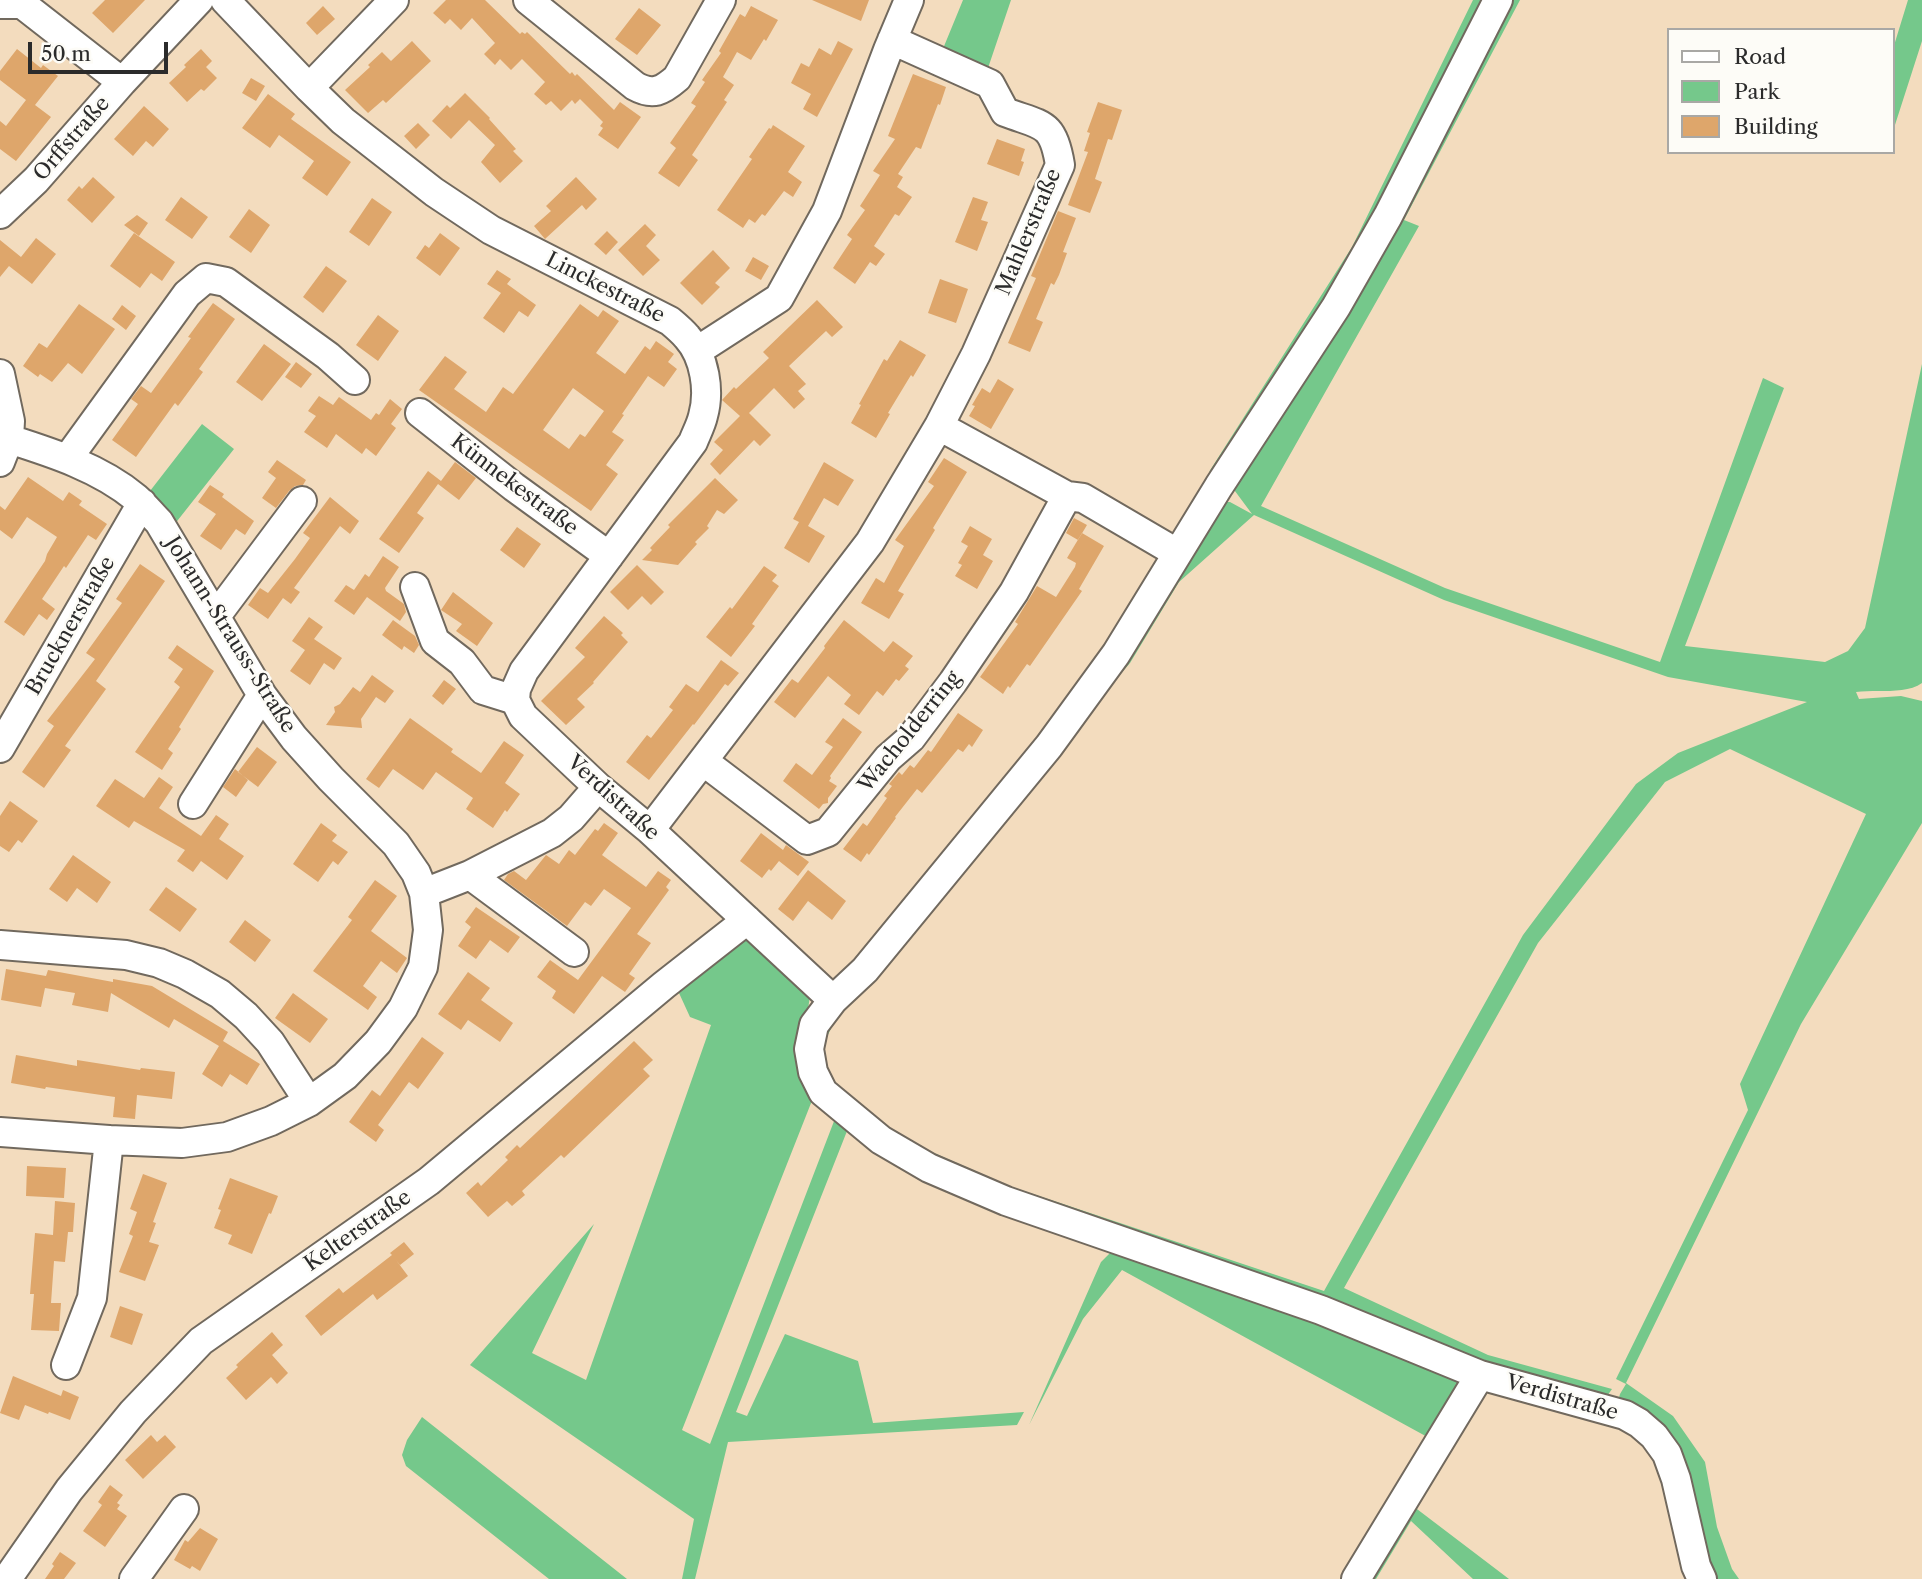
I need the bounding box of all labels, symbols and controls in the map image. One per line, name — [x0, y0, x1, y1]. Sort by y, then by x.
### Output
scale bar — [32, 28, 172, 72]
legend — [1666, 28, 1894, 154]
text: 50 m — [41, 41, 91, 66]
text: Road — [1734, 44, 1786, 69]
text: Park — [1734, 79, 1780, 104]
street label: Orffstraße — [29, 92, 115, 186]
text: Building — [1734, 114, 1818, 139]
street label: Mahlerstraße — [991, 165, 1067, 299]
street label: Linckestraße — [541, 247, 669, 329]
street label: Künnekestraße — [445, 429, 583, 541]
street label: Johann-Strauss-Straße — [159, 532, 301, 738]
street label: Brucknerstraße — [21, 552, 121, 700]
street label: Wacholderring — [854, 666, 966, 798]
street label: Verdistraße — [562, 750, 664, 846]
street label: Kelterstraße — [300, 1185, 416, 1277]
street label: Verdistraße — [1503, 1370, 1621, 1426]

